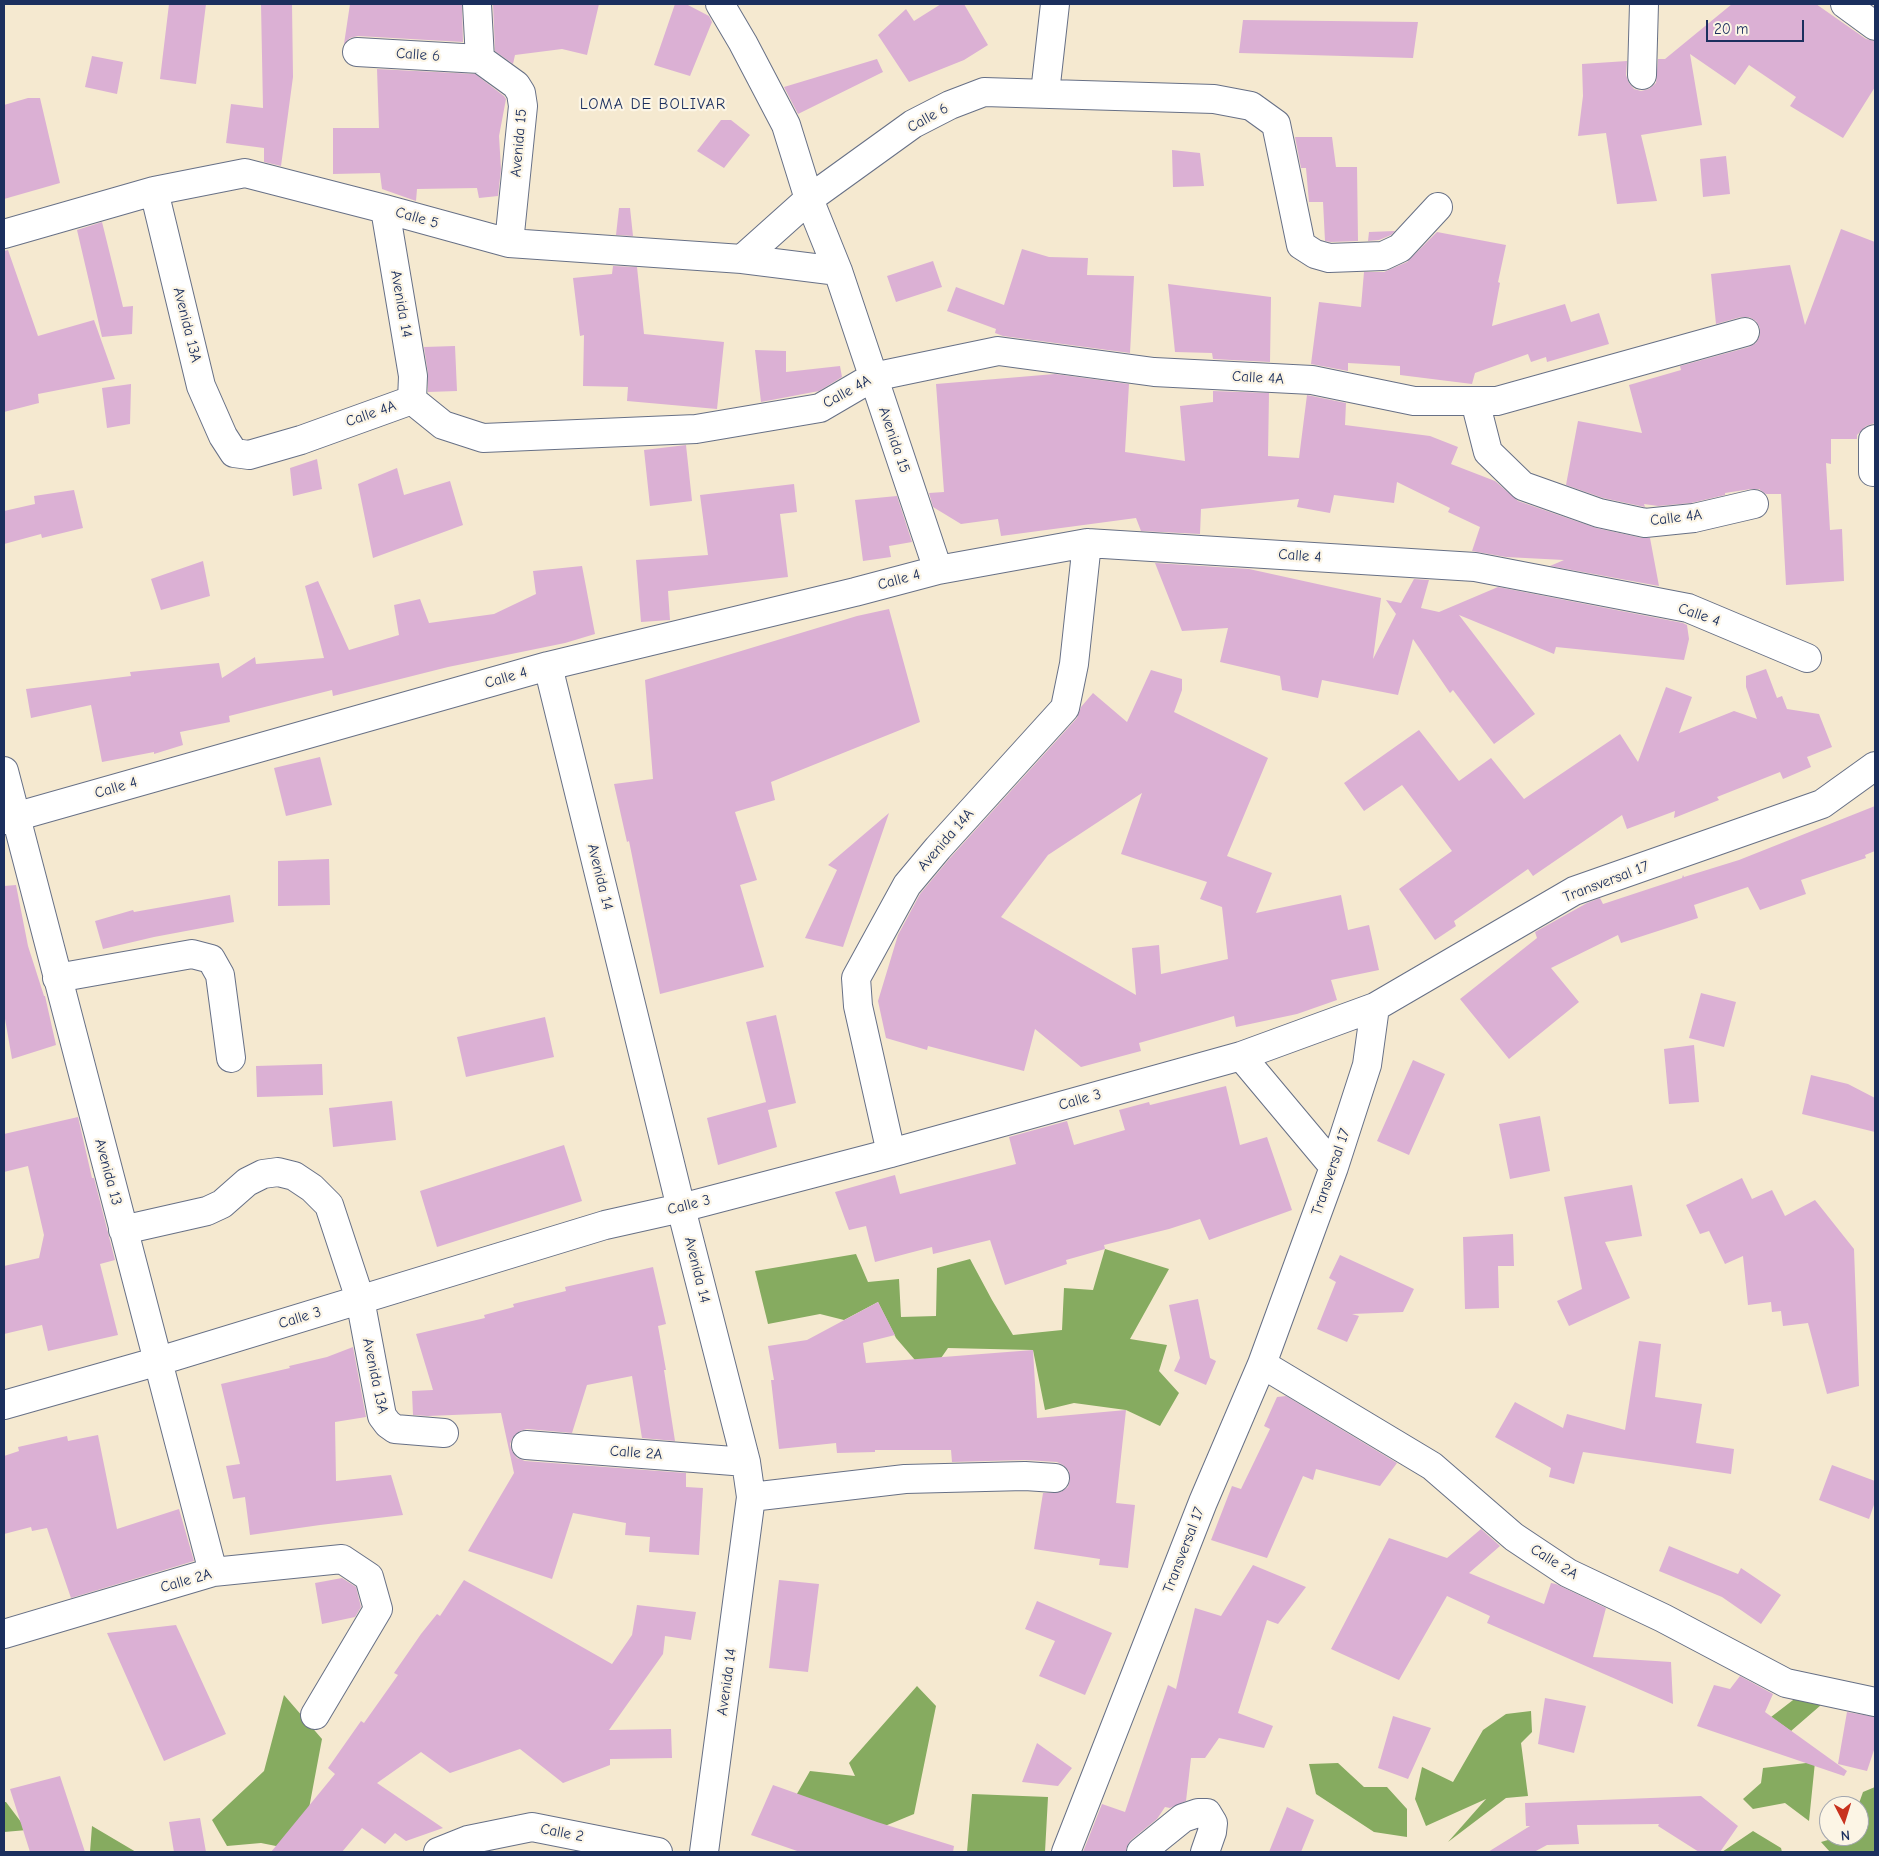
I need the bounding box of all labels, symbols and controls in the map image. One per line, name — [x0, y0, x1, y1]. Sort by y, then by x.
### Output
scale bar — [1709, 10, 1806, 42]
text: 20 m — [1714, 20, 1748, 38]
street label: Calle 6 — [395, 44, 441, 66]
district label: LOMA DE BOLIVAR — [578, 94, 728, 114]
street label: Calle 6 — [904, 99, 952, 137]
street label: Avenida 15 — [507, 108, 531, 178]
street label: Calle 5 — [393, 203, 441, 233]
street label: Avenida 14 — [386, 269, 416, 339]
street label: Avenida 13A — [169, 286, 205, 364]
street label: Calle 4A — [1232, 368, 1284, 388]
street label: Calle 4A — [820, 372, 874, 412]
street label: Calle 4A — [343, 397, 399, 431]
street label: Avenida 15 — [874, 405, 914, 475]
street label: Calle 4A — [1649, 506, 1703, 530]
street label: Calle 4 — [1278, 546, 1322, 566]
street label: Calle 4 — [876, 566, 922, 594]
street label: Calle 4 — [1676, 599, 1722, 631]
street label: Calle 4 — [483, 663, 529, 693]
street label: Calle 4 — [93, 773, 139, 803]
street label: Avenida 14A — [914, 805, 978, 875]
street label: Avenida 14 — [583, 842, 617, 912]
street label: Transversal 17 — [1561, 857, 1651, 907]
street label: Calle 3 — [1057, 1085, 1103, 1115]
street label: Transversal 17 — [1308, 1126, 1354, 1218]
street label: Avenida 13 — [90, 1137, 126, 1207]
street label: Calle 3 — [666, 1191, 712, 1219]
street label: Avenida 14 — [680, 1235, 714, 1305]
street label: Calle 3 — [277, 1303, 323, 1333]
street label: Avenida 13A — [358, 1337, 392, 1415]
street label: Calle 2A — [609, 1442, 663, 1464]
street label: Transversal 17 — [1159, 1505, 1209, 1595]
street label: Calle 2A — [1527, 1540, 1581, 1584]
street label: Calle 2A — [158, 1565, 214, 1597]
street label: Avenida 14 — [713, 1647, 741, 1717]
north arrow — [1819, 1796, 1869, 1846]
street label: Calle 2 — [539, 1820, 585, 1846]
text: N — [1840, 1827, 1851, 1844]

